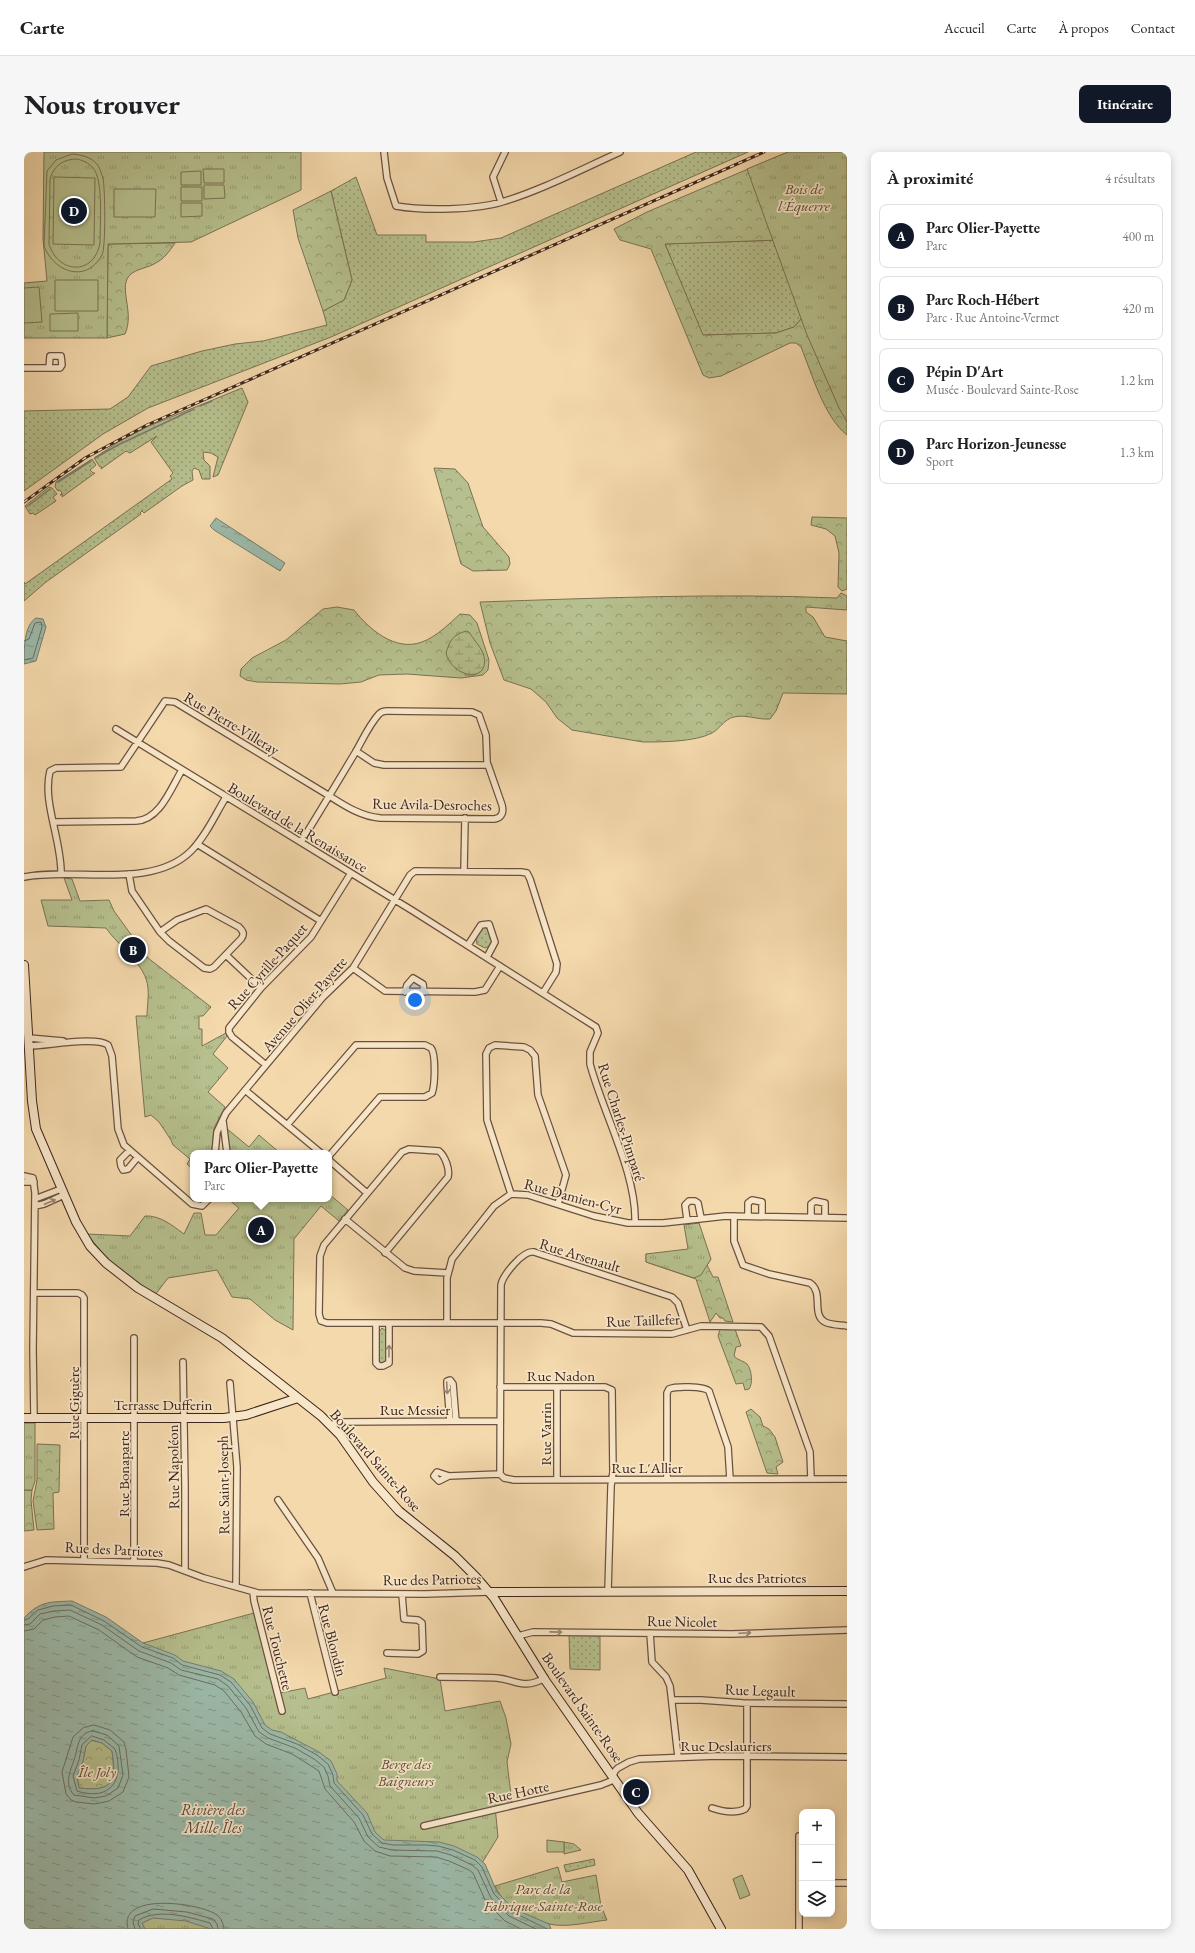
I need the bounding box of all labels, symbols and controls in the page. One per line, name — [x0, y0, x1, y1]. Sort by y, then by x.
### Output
text: Carte — [20, 15, 64, 40]
text: Accueil — [944, 19, 985, 37]
text: Carte — [1007, 19, 1037, 37]
text: À propos — [1059, 19, 1109, 37]
text: Contact — [1131, 19, 1175, 37]
button: Itinéraire — [1079, 85, 1171, 123]
text: Nous trouver — [24, 86, 180, 122]
text: À proximité — [887, 167, 973, 189]
text: 4 résultats — [1105, 170, 1155, 187]
park label: Bois de l'Équerre — [778, 179, 831, 216]
pin: D — [61, 196, 87, 226]
text: Parc Olier-Payette — [926, 218, 1040, 237]
text: A — [896, 228, 906, 245]
text: 400 m — [1123, 228, 1154, 245]
text: Parc — [926, 237, 947, 254]
text: Parc Roch-Hébert — [926, 290, 1039, 309]
text: B — [897, 300, 905, 317]
text: 420 m — [1123, 300, 1154, 317]
text: Parc · Rue Antoine-Vermet — [926, 309, 1059, 326]
text: Pépin D'Art — [926, 362, 1003, 381]
text: C — [896, 372, 906, 389]
text: 1.2 km — [1120, 372, 1154, 389]
text: Musée · Boulevard Sainte-Rose — [926, 381, 1079, 398]
text: Parc Horizon-Jeunesse — [926, 434, 1066, 453]
text: D — [896, 444, 906, 461]
text: 1.3 km — [1120, 444, 1154, 461]
text: Sport — [926, 453, 954, 470]
street label: Rue Pierre-Villeray — [181, 687, 284, 759]
street label: Boulevard de la Renaissance — [225, 778, 372, 876]
street label: Rue Avila-Desroches — [372, 793, 492, 815]
street label: Rue Cyrille-Paquet — [223, 918, 311, 1013]
pin: B — [120, 935, 146, 965]
street label: Avenue Olier-Payette — [257, 952, 351, 1056]
your location — [405, 990, 425, 1010]
street label: Rue Charles-Pimparé — [594, 1060, 650, 1184]
popup — [190, 1150, 332, 1202]
text: Parc Olier-Payette — [204, 1158, 318, 1177]
street label: Rue Damien-Cyr — [522, 1174, 624, 1218]
text: Parc — [204, 1177, 225, 1194]
one-way arrow — [43, 1197, 55, 1205]
pin: A — [248, 1215, 274, 1245]
street label: Rue Arsenault — [537, 1234, 623, 1276]
street label: Rue Taillefer — [606, 1309, 680, 1331]
one-way arrow — [385, 1345, 393, 1358]
street label: Rue Giguère — [64, 1366, 83, 1440]
street label: Rue Nadon — [527, 1366, 595, 1385]
one-way arrow — [444, 1381, 451, 1394]
street label: Terrasse Dufferin — [114, 1395, 212, 1414]
street label: Rue Messier — [380, 1400, 450, 1419]
street label: Rue Varrin — [536, 1402, 555, 1466]
street label: Boulevard Sainte-Rose — [326, 1405, 426, 1515]
street label: Rue Napoléon — [163, 1424, 183, 1510]
street label: Rue Bonaparte — [114, 1431, 133, 1517]
street label: Rue Saint-Joseph — [213, 1435, 233, 1535]
street label: Rue L'Allier — [611, 1458, 683, 1477]
street label: Rue des Patriotes — [64, 1537, 164, 1561]
street label: Rue des Patriotes — [708, 1568, 806, 1587]
street label: Rue des Patriotes — [383, 1569, 482, 1589]
street label: Rue Blondin — [314, 1602, 352, 1678]
street label: Rue Touchette — [258, 1604, 298, 1692]
street label: Rue Nicolet — [647, 1611, 718, 1631]
one-way arrow — [549, 1628, 562, 1636]
one-way arrow — [738, 1629, 751, 1637]
street label: Boulevard Sainte-Rose — [538, 1648, 628, 1766]
street label: Rue Legault — [724, 1679, 796, 1701]
street label: Rue Deslauriers — [680, 1736, 772, 1755]
park label: Berge des Baigneurs — [377, 1754, 435, 1790]
park label: Île Joly — [77, 1762, 116, 1781]
street label: Rue Hotte — [486, 1776, 551, 1808]
pin: C — [623, 1777, 649, 1807]
water label: Rivière des Mille Îles — [181, 1799, 246, 1838]
map controls — [799, 1809, 835, 1917]
button: + — [799, 1809, 835, 1845]
button: − — [799, 1845, 835, 1881]
park label: Parc de la Fabrique-Sainte-Rose — [482, 1879, 603, 1916]
button: layers — [799, 1881, 835, 1917]

